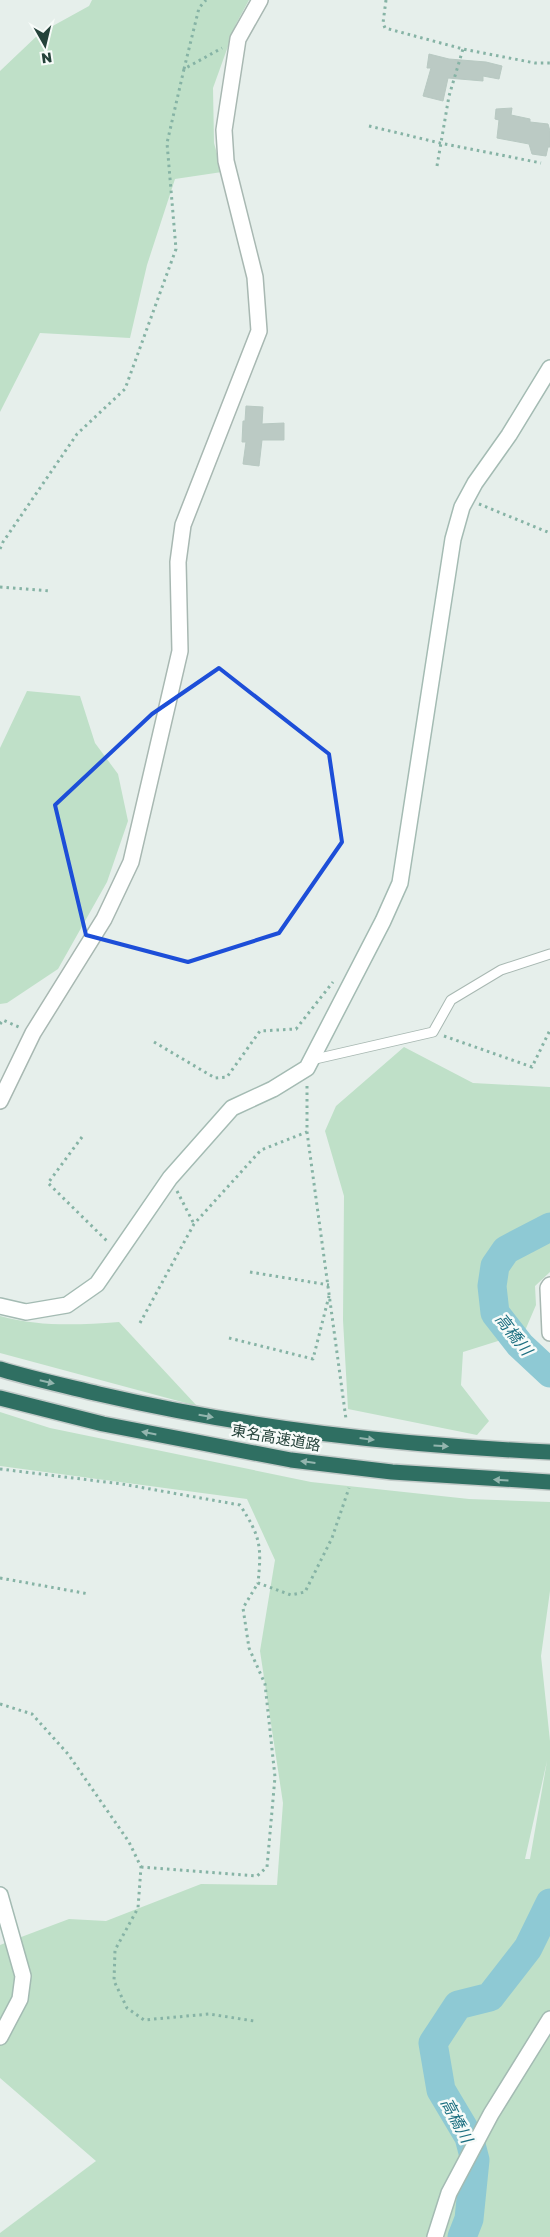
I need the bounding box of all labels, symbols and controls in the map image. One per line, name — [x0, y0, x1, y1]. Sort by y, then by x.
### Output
north arrow — [20, 20, 70, 70]
text: N — [40, 49, 53, 68]
water label: 高橋川 — [491, 1309, 538, 1361]
one-way arrow — [40, 1378, 55, 1386]
one-way arrow — [198, 1413, 214, 1421]
street label: 東名高速道路 — [230, 1420, 322, 1454]
one-way arrow — [140, 1428, 156, 1436]
one-way arrow — [359, 1435, 375, 1443]
one-way arrow — [434, 1442, 450, 1450]
one-way arrow — [300, 1458, 316, 1466]
one-way arrow — [493, 1476, 509, 1484]
water label: 高橋川 — [437, 2094, 478, 2148]

